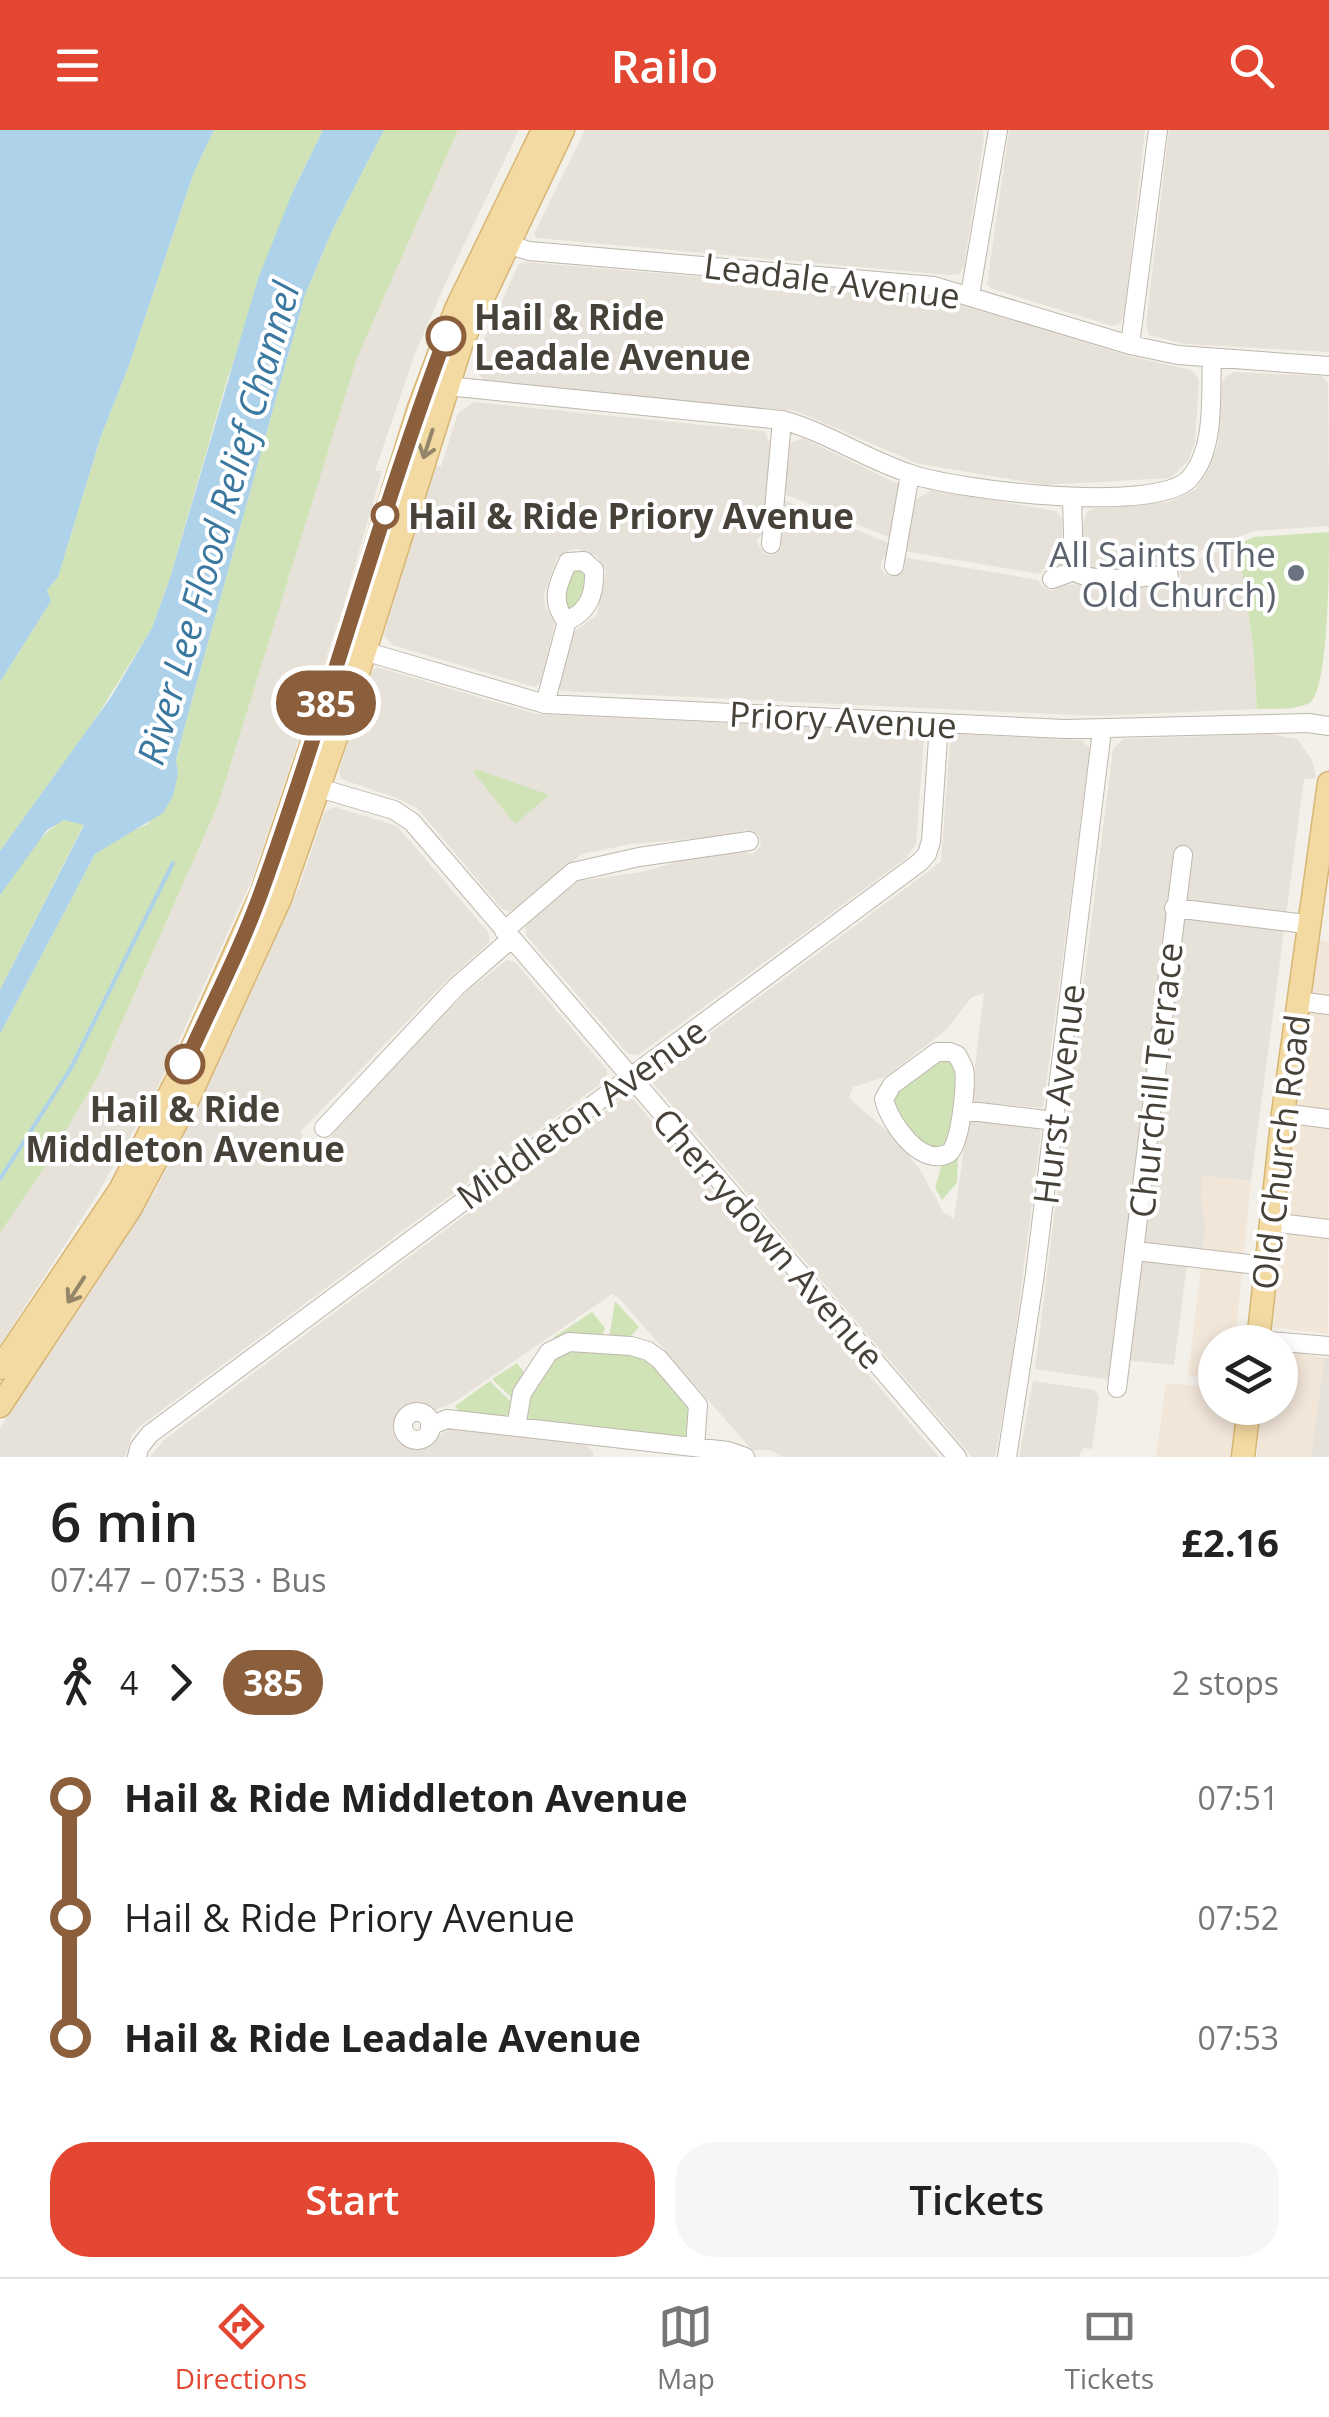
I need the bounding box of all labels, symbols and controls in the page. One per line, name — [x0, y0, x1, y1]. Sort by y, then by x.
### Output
text: Railo — [611, 35, 718, 96]
icon: menu — [50, 38, 105, 93]
icon: search — [1224, 38, 1279, 93]
street label: Leadale Avenue — [701, 241, 963, 319]
water label: River Lee Flood Relief Channel — [123, 274, 311, 770]
place label: Hail & Ride Leadale Avenue — [474, 293, 751, 380]
marker: Hail & Ride Leadale Avenue — [427, 317, 465, 355]
one-way arrow — [418, 428, 436, 460]
place label: Hail & Ride Priory Avenue — [408, 492, 854, 539]
marker: Hail & Ride Priory Avenue — [372, 502, 398, 528]
place label: All Saints (The Old Church) — [1049, 530, 1276, 617]
marker: All Saints (The Old Church) — [1285, 562, 1307, 584]
line badge: 385 — [268, 670, 384, 736]
text: 385 — [296, 680, 356, 727]
street label: Priory Avenue — [728, 690, 958, 748]
street label: Churchill Terrace — [1117, 940, 1193, 1220]
street label: Hurst Avenue — [1021, 981, 1095, 1207]
street label: Middleton Avenue — [447, 1007, 715, 1219]
street label: Old Church Road — [1240, 1012, 1320, 1292]
marker: Hail & Ride Middleton Avenue — [166, 1045, 204, 1083]
place label: Hail & Ride Middleton Avenue — [25, 1085, 345, 1172]
street label: Cherrydown Avenue — [643, 1098, 895, 1378]
one-way arrow — [66, 1275, 87, 1303]
map controls — [1198, 1325, 1298, 1425]
button: layers — [1198, 1325, 1298, 1425]
text: 6 min — [50, 1483, 198, 1558]
text: £2.16 — [1181, 1516, 1279, 1568]
text: 07:47 – 07:53 · Bus — [50, 1558, 326, 1601]
icon: walk — [50, 1655, 105, 1710]
icon: forward — [153, 1655, 208, 1710]
text: 385 — [243, 1659, 303, 1706]
text: 4 — [120, 1661, 138, 1704]
text: 2 stops — [1172, 1661, 1279, 1704]
text: Hail & Ride Middleton Avenue — [124, 1771, 688, 1823]
text: 07:51 — [1197, 1776, 1279, 1819]
text: Hail & Ride Priory Avenue — [124, 1891, 575, 1943]
text: 07:52 — [1197, 1896, 1279, 1939]
text: Hail & Ride Leadale Avenue — [124, 2011, 641, 2063]
text: 07:53 — [1197, 2016, 1279, 2059]
button: Start — [50, 2142, 655, 2257]
button: Tickets — [675, 2142, 1279, 2257]
tab: Directions — [175, 2299, 307, 2397]
tab: Map — [657, 2299, 715, 2397]
tab: Tickets — [1064, 2299, 1154, 2397]

